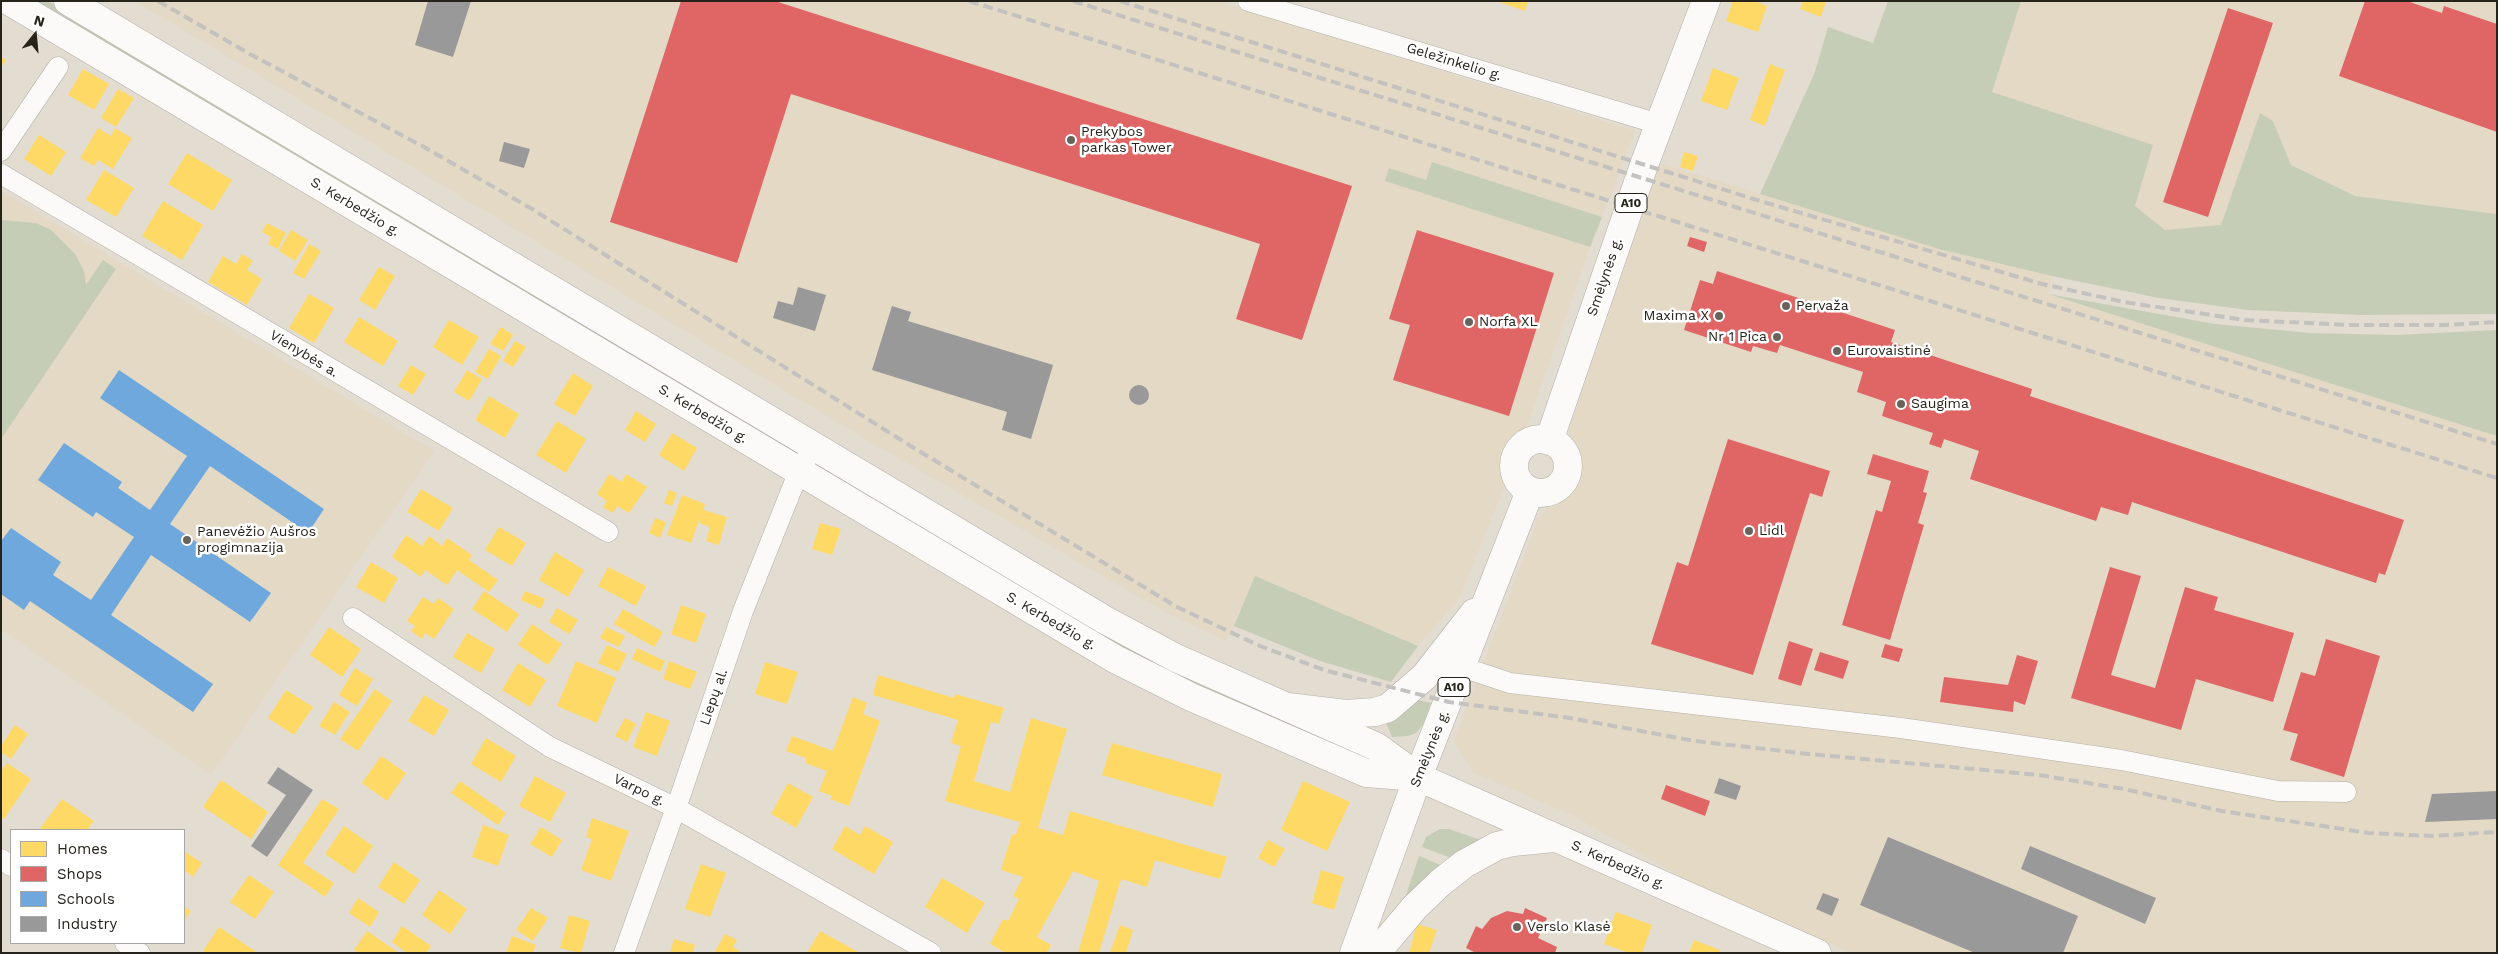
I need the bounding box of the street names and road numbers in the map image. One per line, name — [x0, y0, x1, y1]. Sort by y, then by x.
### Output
street label: Geležinkelio g. — [1404, 40, 1504, 84]
street label: S. Kerbedžio g. — [307, 174, 403, 240]
road number: A10 — [1615, 194, 1647, 212]
street label: Smėlynės g. — [1584, 236, 1626, 318]
street label: Vienybės a. — [267, 327, 341, 381]
street label: S. Kerbedžio g. — [655, 381, 751, 447]
street label: S. Kerbedžio g. — [1003, 588, 1099, 654]
street label: Liepų al. — [697, 667, 731, 727]
road number: A10 — [1438, 678, 1470, 696]
street label: Smėlynės g. — [1407, 708, 1453, 790]
street label: Varpo g. — [611, 770, 667, 810]
street label: S. Kerbedžio g. — [1568, 837, 1668, 893]

